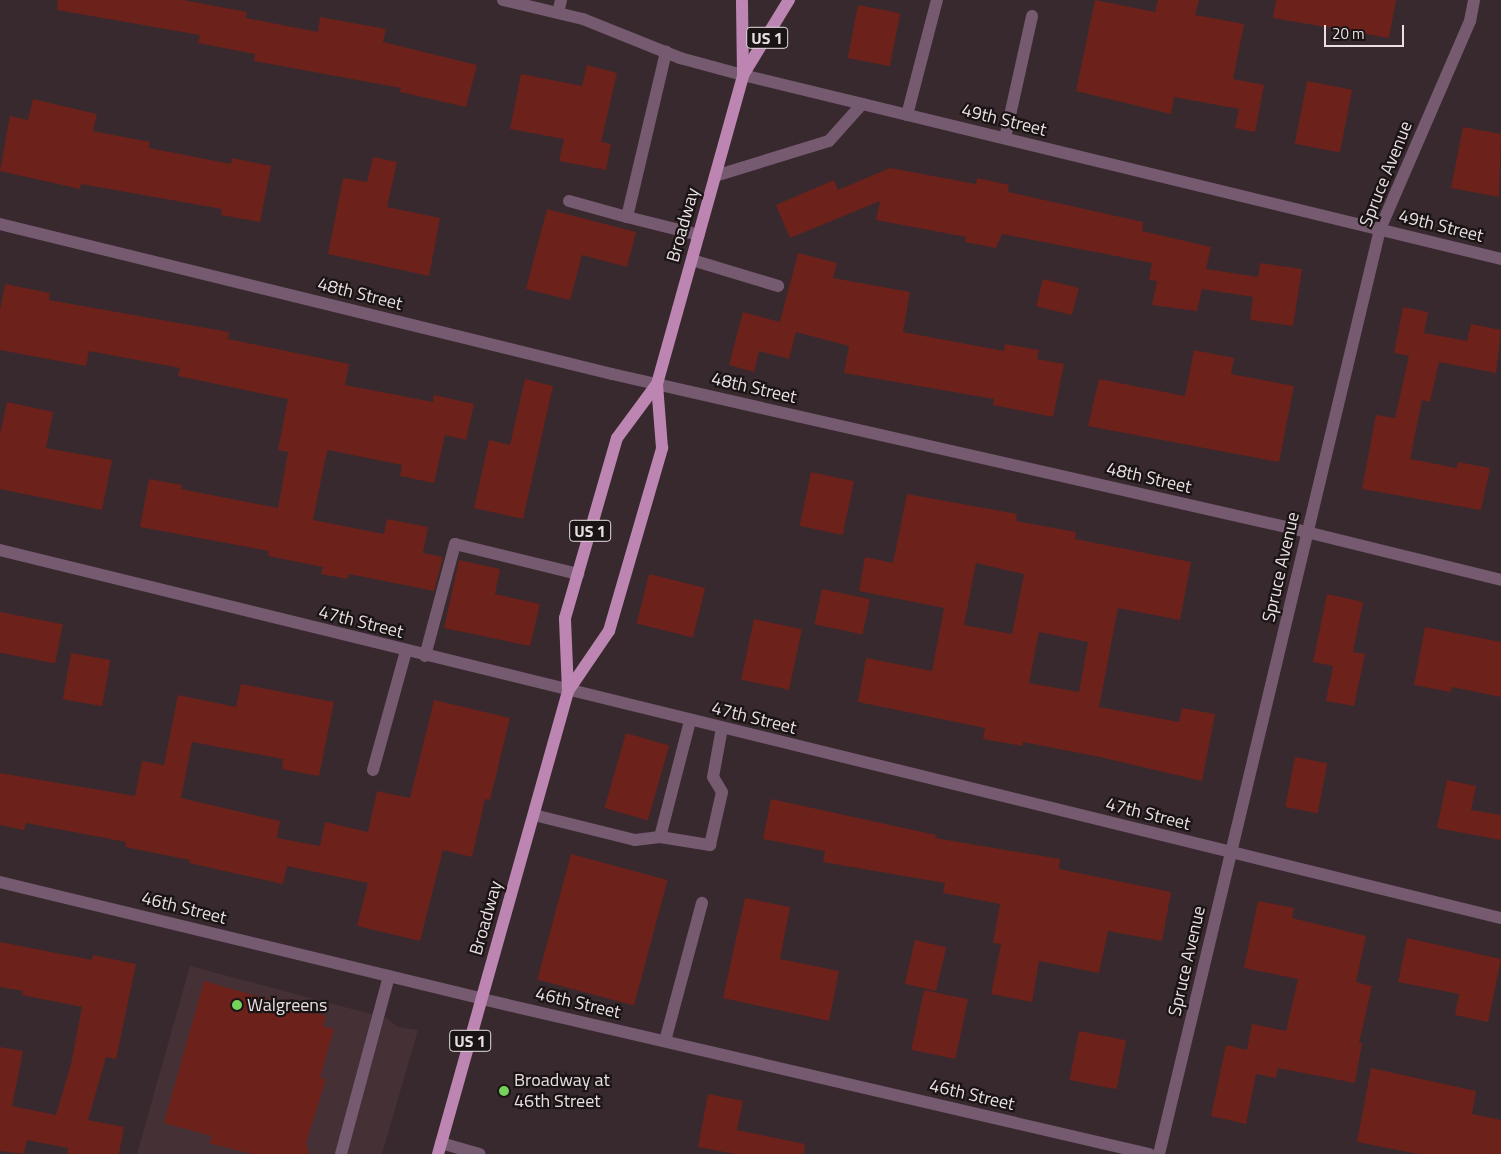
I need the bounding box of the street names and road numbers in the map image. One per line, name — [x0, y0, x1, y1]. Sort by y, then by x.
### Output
road number: US 1 — [746, 24, 788, 52]
street label: 49th Street — [959, 99, 1049, 141]
street label: Spruce Avenue — [1355, 118, 1417, 230]
street label: Broadway — [662, 185, 704, 265]
street label: 49th Street — [1396, 205, 1486, 247]
street label: 48th Street — [315, 273, 405, 315]
street label: 48th Street — [709, 368, 799, 408]
street label: 48th Street — [1104, 458, 1194, 498]
street label: Spruce Avenue — [1258, 510, 1304, 624]
road number: US 1 — [569, 518, 611, 544]
street label: 47th Street — [316, 601, 406, 643]
street label: 47th Street — [709, 697, 799, 739]
street label: 47th Street — [1103, 793, 1193, 835]
street label: Broadway — [465, 878, 507, 958]
street label: 46th Street — [139, 887, 229, 929]
street label: Spruce Avenue — [1164, 904, 1210, 1018]
street label: 46th Street — [533, 983, 623, 1023]
road number: US 1 — [449, 1028, 491, 1054]
street label: 46th Street — [927, 1075, 1017, 1115]

